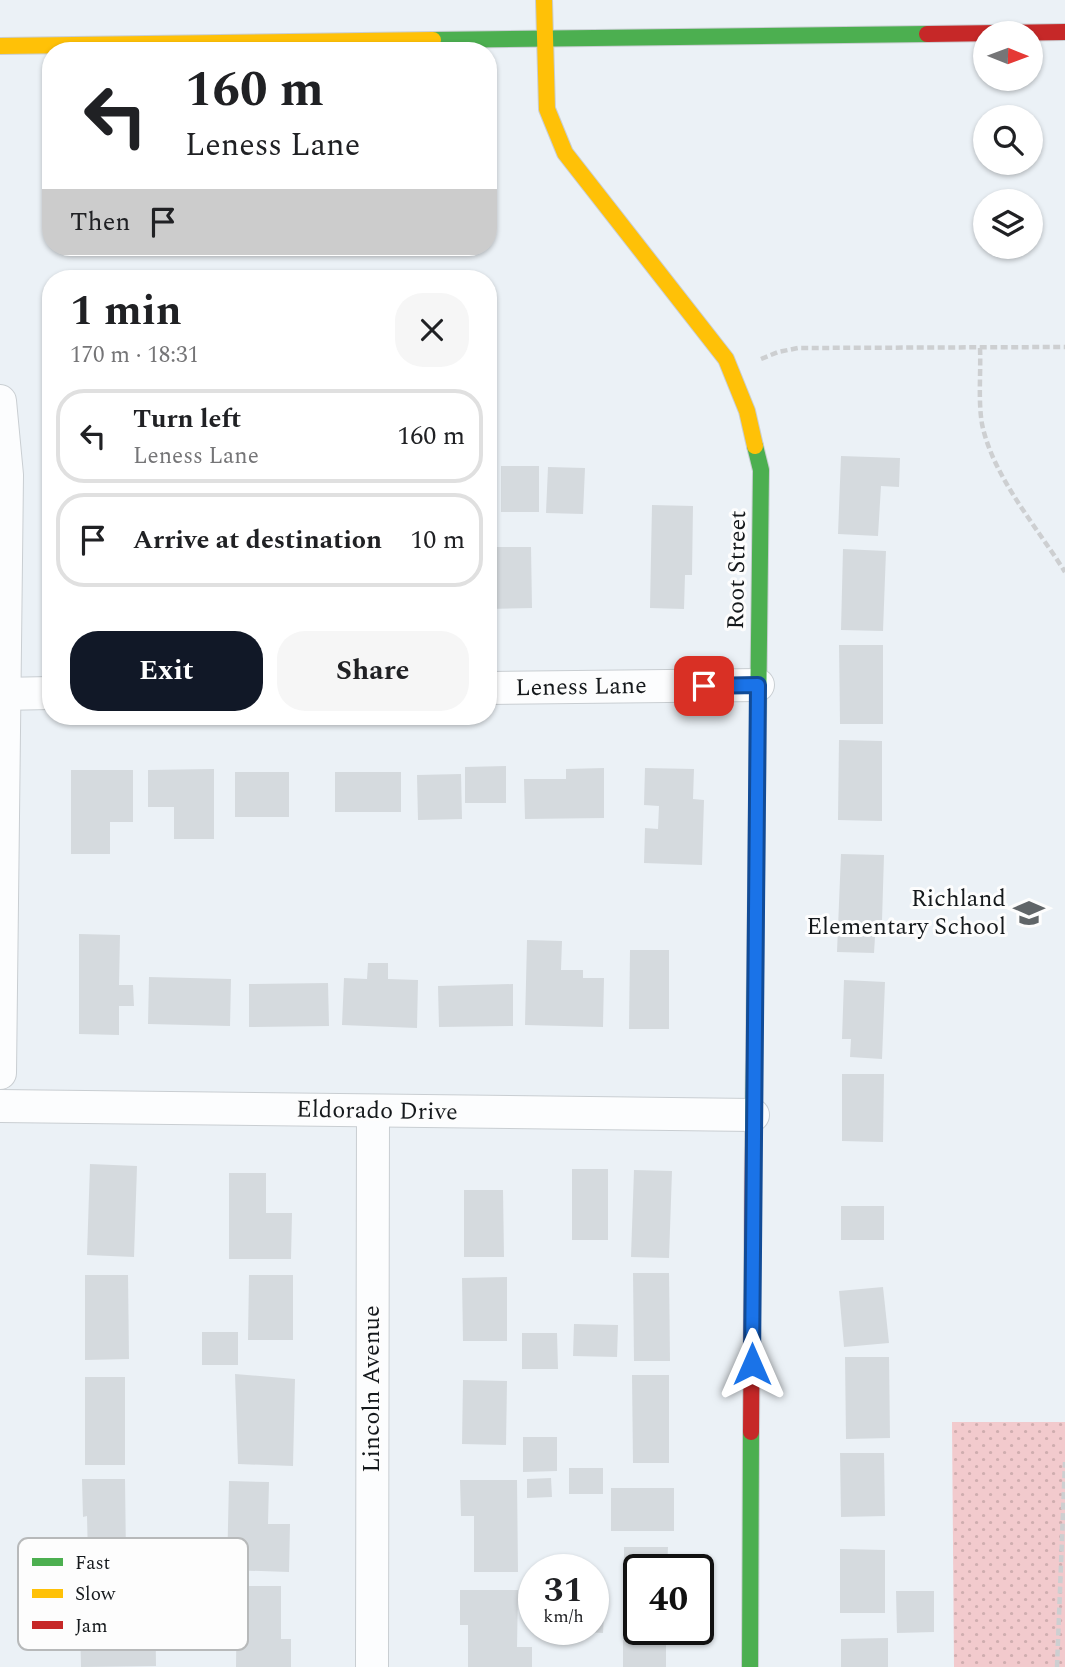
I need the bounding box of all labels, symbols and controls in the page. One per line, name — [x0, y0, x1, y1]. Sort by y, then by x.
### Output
north arrow — [973, 21, 1043, 91]
map controls — [973, 21, 1043, 259]
text: 160 m — [185, 53, 324, 128]
icon: left — [70, 70, 161, 161]
button: search — [973, 105, 1043, 175]
text: Leness Lane — [185, 121, 360, 170]
button: layers — [973, 189, 1043, 259]
text: Then — [70, 202, 130, 242]
icon: arrive — [144, 203, 182, 241]
text: 1 min — [70, 280, 182, 343]
button: close — [395, 293, 469, 367]
text: 170 m · 18:31 — [70, 338, 199, 373]
text: Turn left — [133, 399, 241, 439]
text: 160 m — [397, 416, 465, 456]
icon: left — [74, 417, 112, 455]
text: Leness Lane — [133, 439, 259, 474]
street label: Root Street — [718, 510, 756, 630]
text: Arrive at destination — [133, 520, 382, 560]
text: 10 m — [410, 520, 465, 560]
icon: arrive — [74, 521, 112, 559]
button: Exit — [70, 631, 263, 711]
button: Share — [277, 631, 469, 711]
pin — [674, 656, 734, 716]
icon: arrive — [685, 667, 723, 705]
street label: Leness Lane — [515, 668, 647, 706]
place label: Richland Elementary School — [806, 881, 1006, 945]
school or university icon: Richland Elementary School — [1012, 896, 1046, 930]
street label: Eldorado Drive — [296, 1092, 458, 1130]
street label: Lincoln Avenue — [354, 1305, 390, 1473]
position arrow — [715, 1327, 789, 1401]
legend — [18, 1538, 248, 1650]
text: Fast — [75, 1549, 111, 1578]
speed limit sign: 40 — [623, 1554, 714, 1645]
text: 31 — [544, 1564, 583, 1617]
text: Slow — [75, 1580, 116, 1609]
text: km/h — [543, 1603, 584, 1630]
text: Jam — [75, 1612, 107, 1641]

